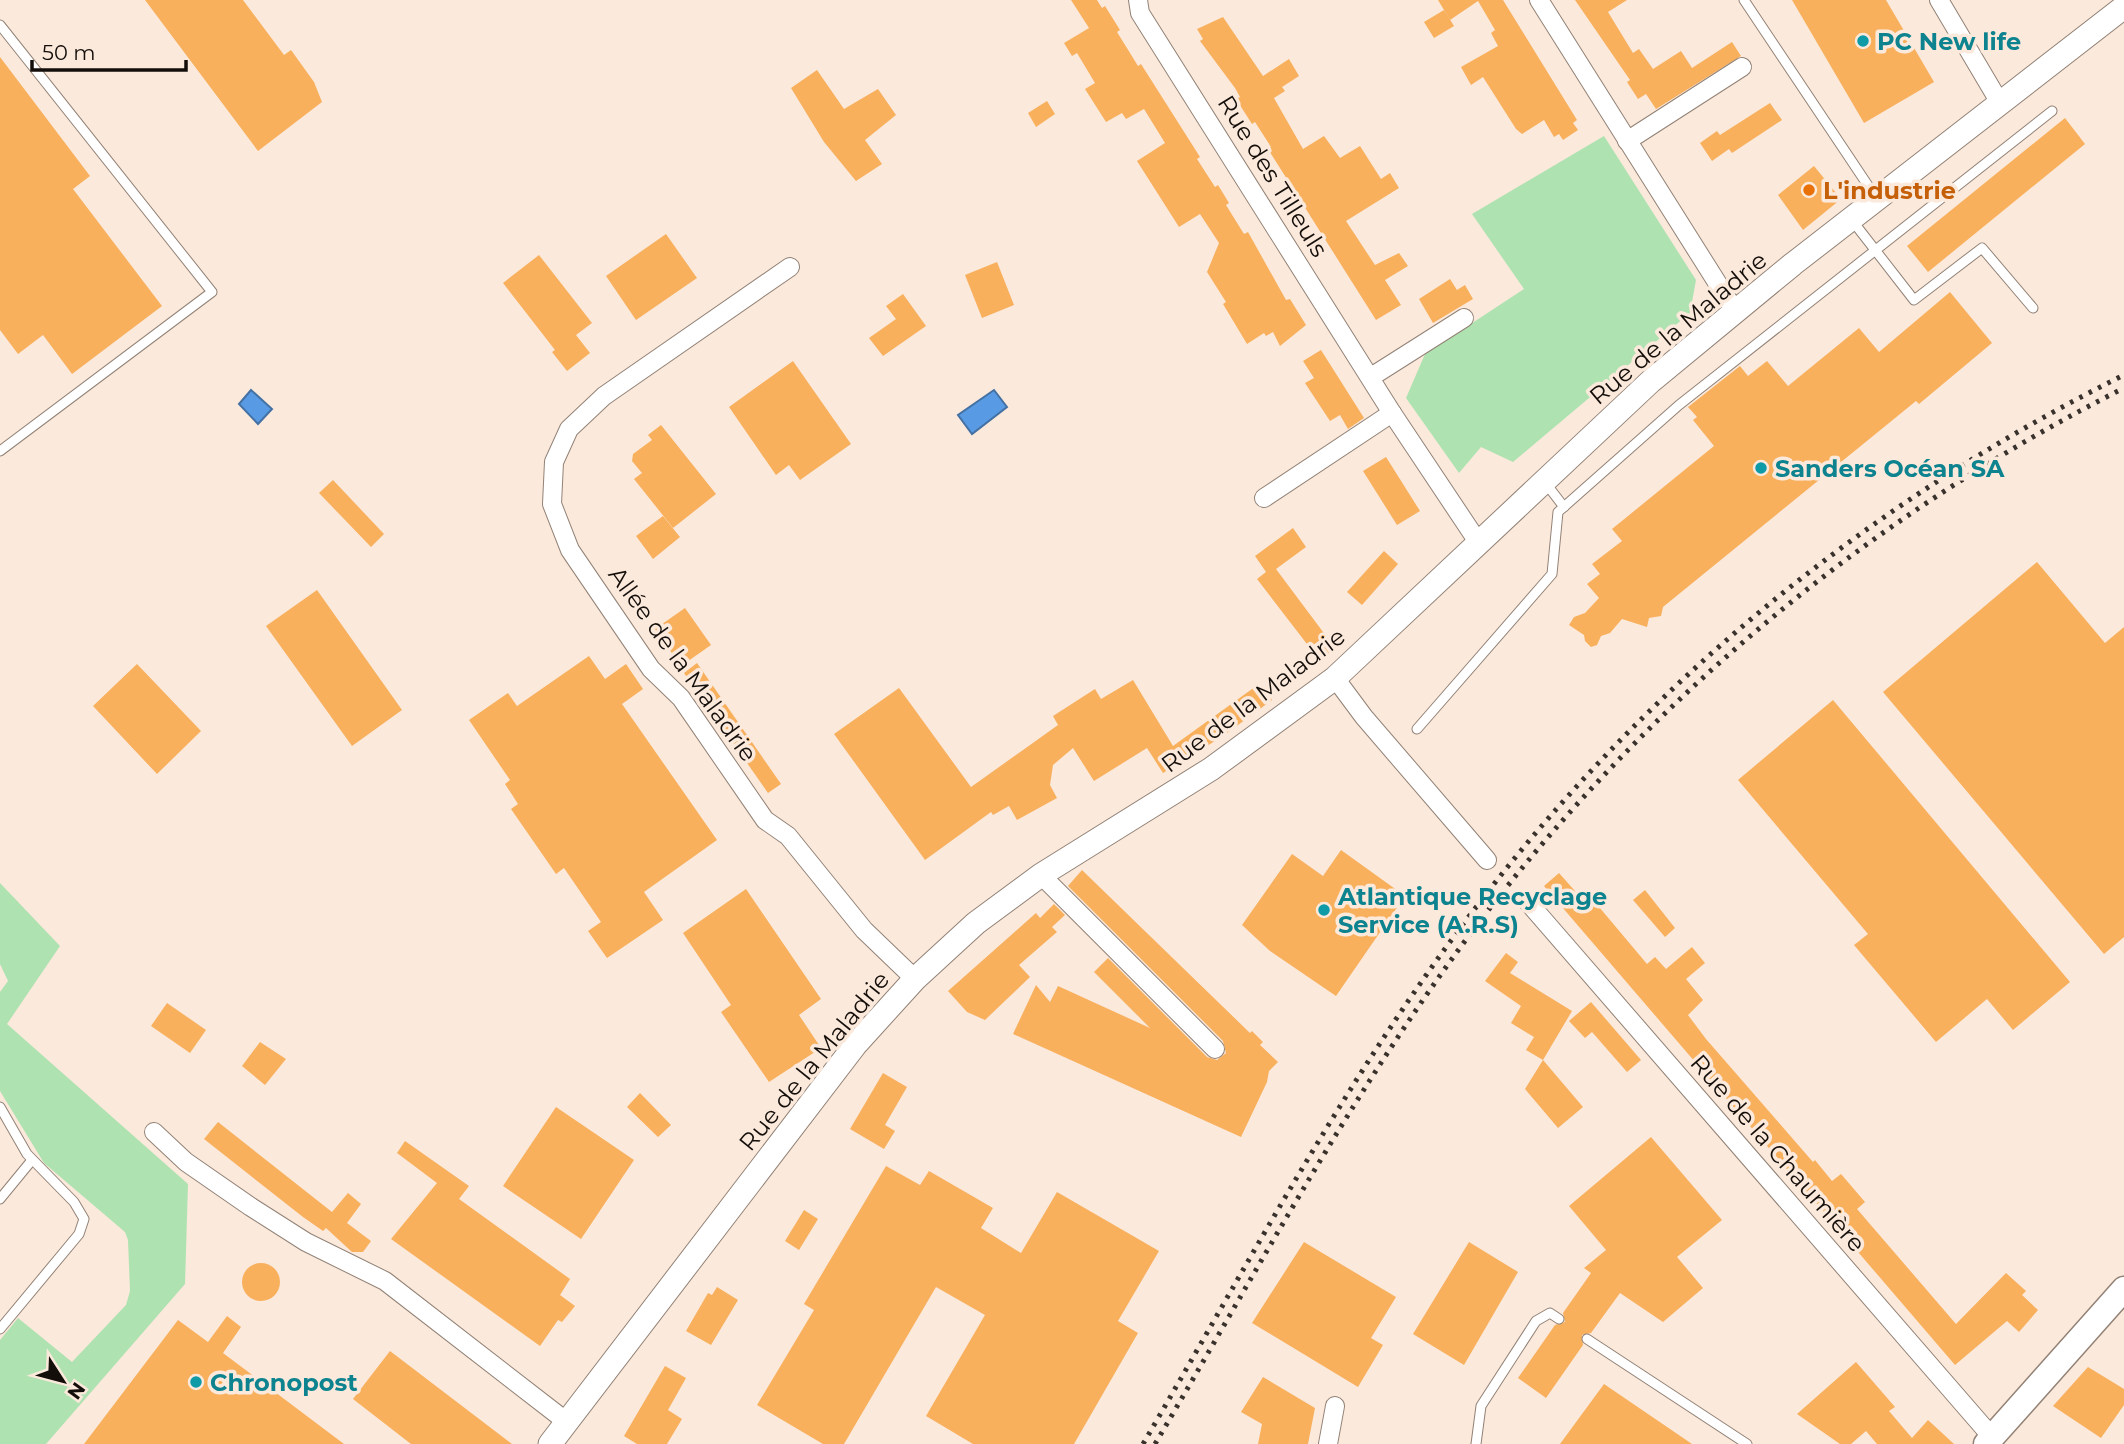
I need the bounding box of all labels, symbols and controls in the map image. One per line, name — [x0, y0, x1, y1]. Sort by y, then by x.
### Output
place label: PC New life — [1877, 27, 2021, 56]
scale bar — [32, 28, 186, 72]
marker: PC New life — [1855, 33, 1871, 49]
text: 50 m — [42, 40, 96, 65]
street label: Rue des Tilleuls — [1212, 90, 1334, 262]
place label: L'industrie — [1823, 176, 1956, 205]
marker: L'industrie — [1801, 182, 1817, 198]
street label: Rue de la Maladrie — [1583, 245, 1773, 411]
place label: Sanders Océan SA — [1775, 454, 2005, 483]
marker: Sanders Océan SA — [1753, 460, 1769, 476]
street label: Allée de la Maladrie — [603, 561, 763, 767]
street label: Rue de la Maladrie — [1155, 621, 1351, 779]
place label: Atlantique Recyclage Service (A.R.S) — [1337, 882, 1607, 939]
marker: Atlantique Recyclage Service (A.R.S) — [1316, 902, 1332, 918]
street label: Rue de la Maladrie — [733, 965, 895, 1157]
street label: Rue de la Chaumière — [1684, 1048, 1872, 1258]
north arrow — [28, 1346, 98, 1416]
place label: Chronopost — [210, 1368, 358, 1397]
marker: Chronopost — [188, 1374, 204, 1390]
text: N — [63, 1378, 90, 1404]

